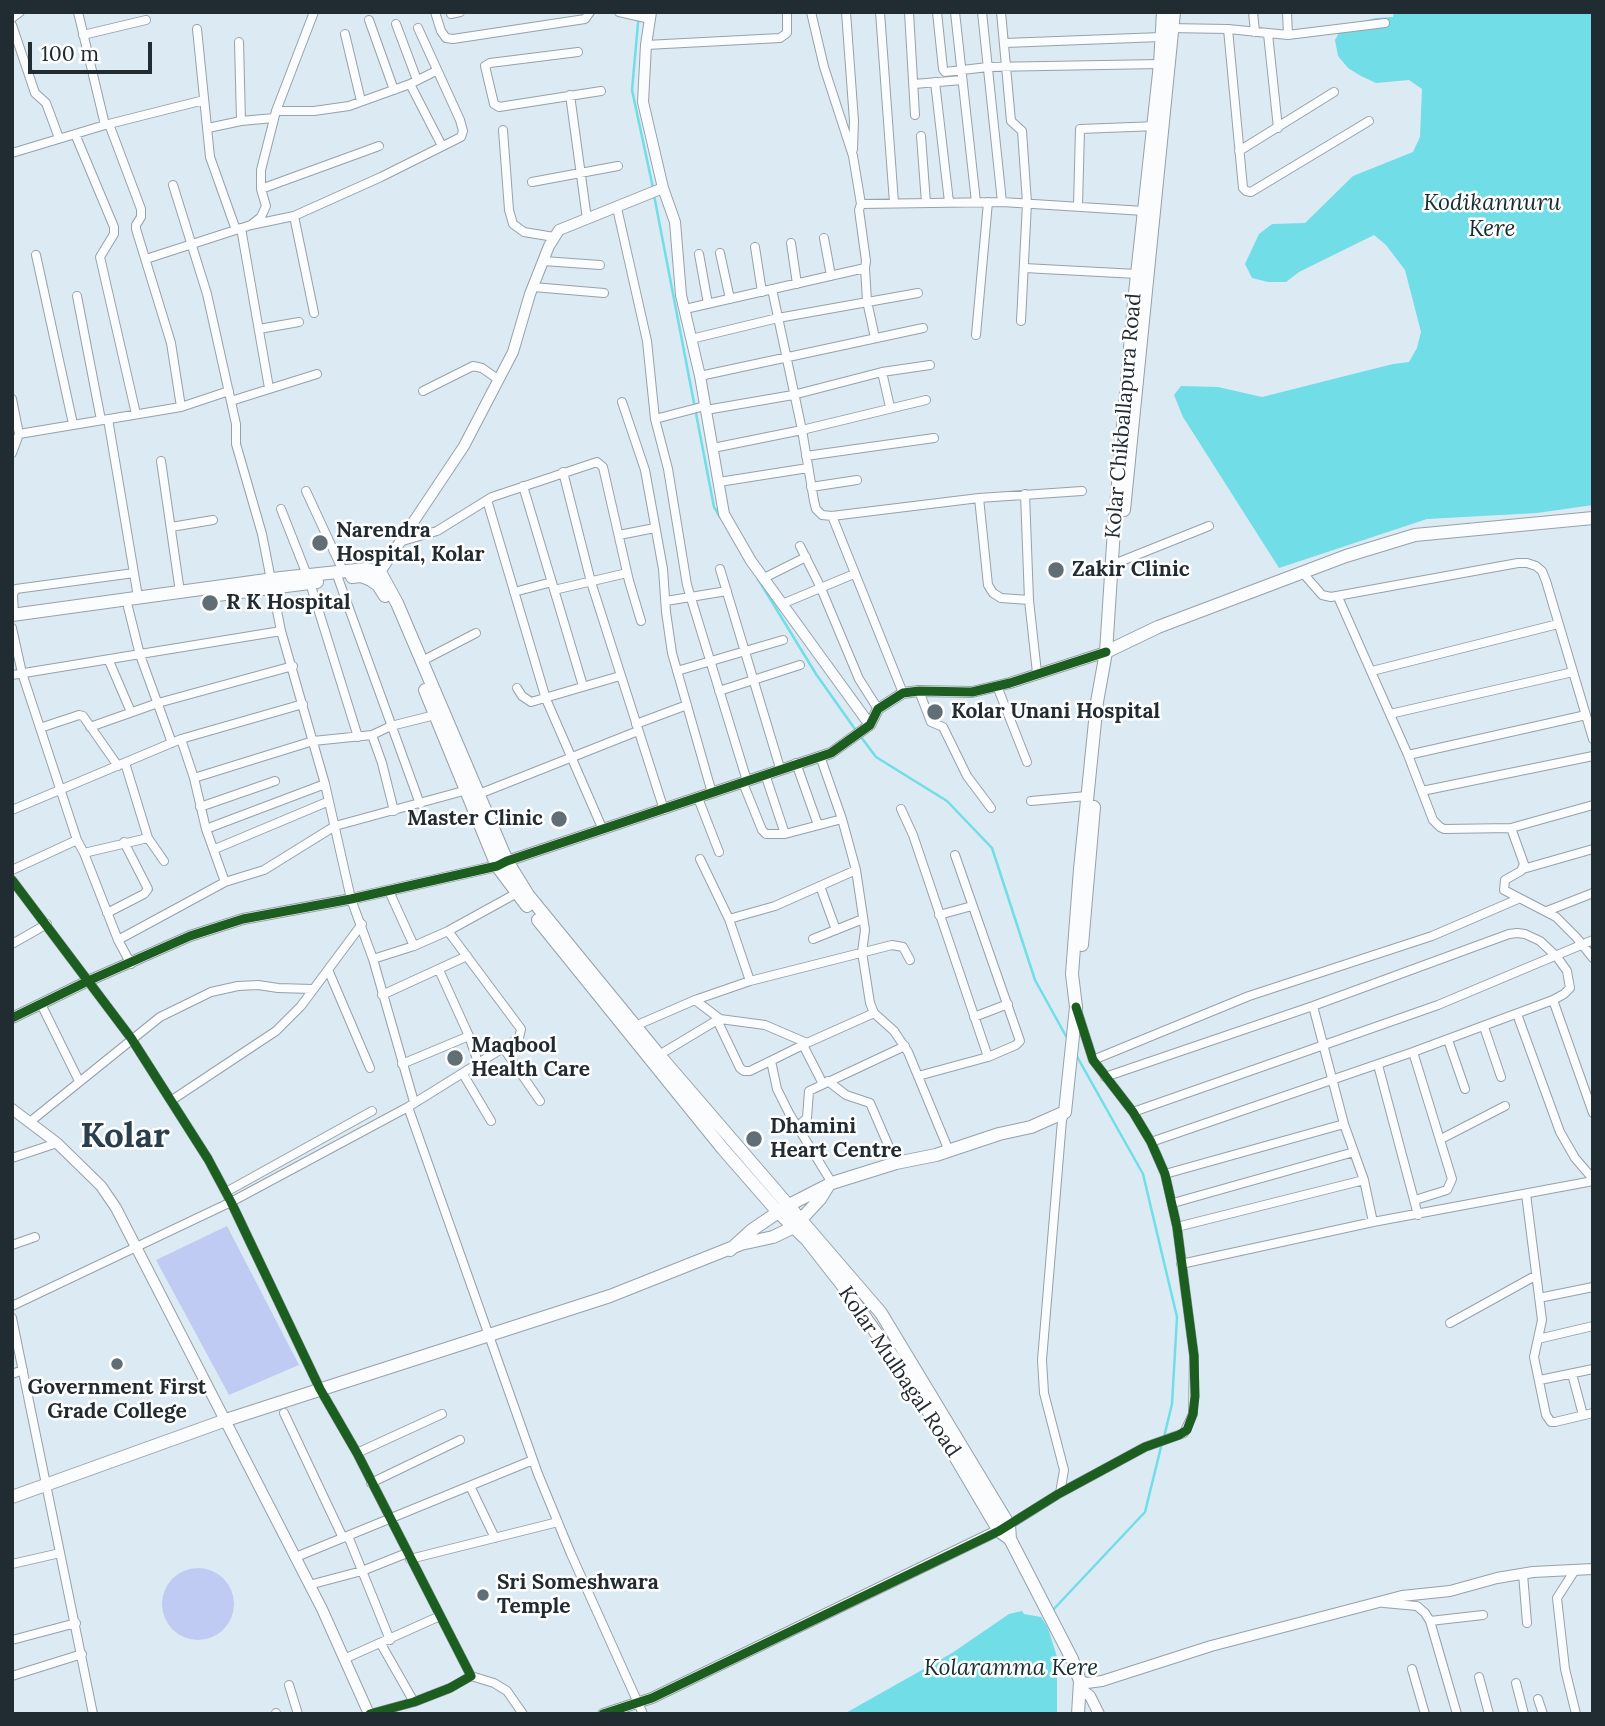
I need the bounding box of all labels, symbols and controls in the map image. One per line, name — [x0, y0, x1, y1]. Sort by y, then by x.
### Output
scale bar — [32, 28, 156, 72]
text: 100 m — [41, 40, 99, 67]
water label: Kodikannuru Kere — [1423, 189, 1561, 243]
street label: Kolar Chikballapura Road — [1101, 292, 1147, 540]
place label: Narendra Hospital, Kolar — [336, 518, 485, 568]
marker: Narendra Hospital, Kolar — [310, 533, 330, 553]
place label: Zakir Clinic — [1072, 557, 1190, 583]
marker: Zakir Clinic — [1046, 560, 1066, 580]
place label: R K Hospital — [226, 590, 351, 616]
marker: R K Hospital — [200, 593, 220, 613]
place label: Kolar Unani Hospital — [951, 699, 1160, 725]
marker: Kolar Unani Hospital — [925, 702, 945, 722]
place label: Master Clinic — [407, 806, 543, 832]
marker: Master Clinic — [549, 809, 569, 829]
place label: Maqbool Health Care — [471, 1033, 590, 1083]
marker: Maqbool Health Care — [445, 1048, 465, 1068]
place label: Dhamini Heart Centre — [770, 1114, 902, 1164]
district label: Kolar — [80, 1116, 170, 1158]
marker: Dhamini Heart Centre — [744, 1129, 764, 1149]
street label: Kolar Mulbagal Road — [833, 1282, 965, 1462]
marker: Government First Grade College — [109, 1356, 125, 1372]
place label: Government First Grade College — [28, 1375, 206, 1425]
place label: Sri Someshwara Temple — [497, 1570, 659, 1620]
marker: Sri Someshwara Temple — [475, 1587, 491, 1603]
water label: Kolaramma Kere — [924, 1654, 1098, 1682]

